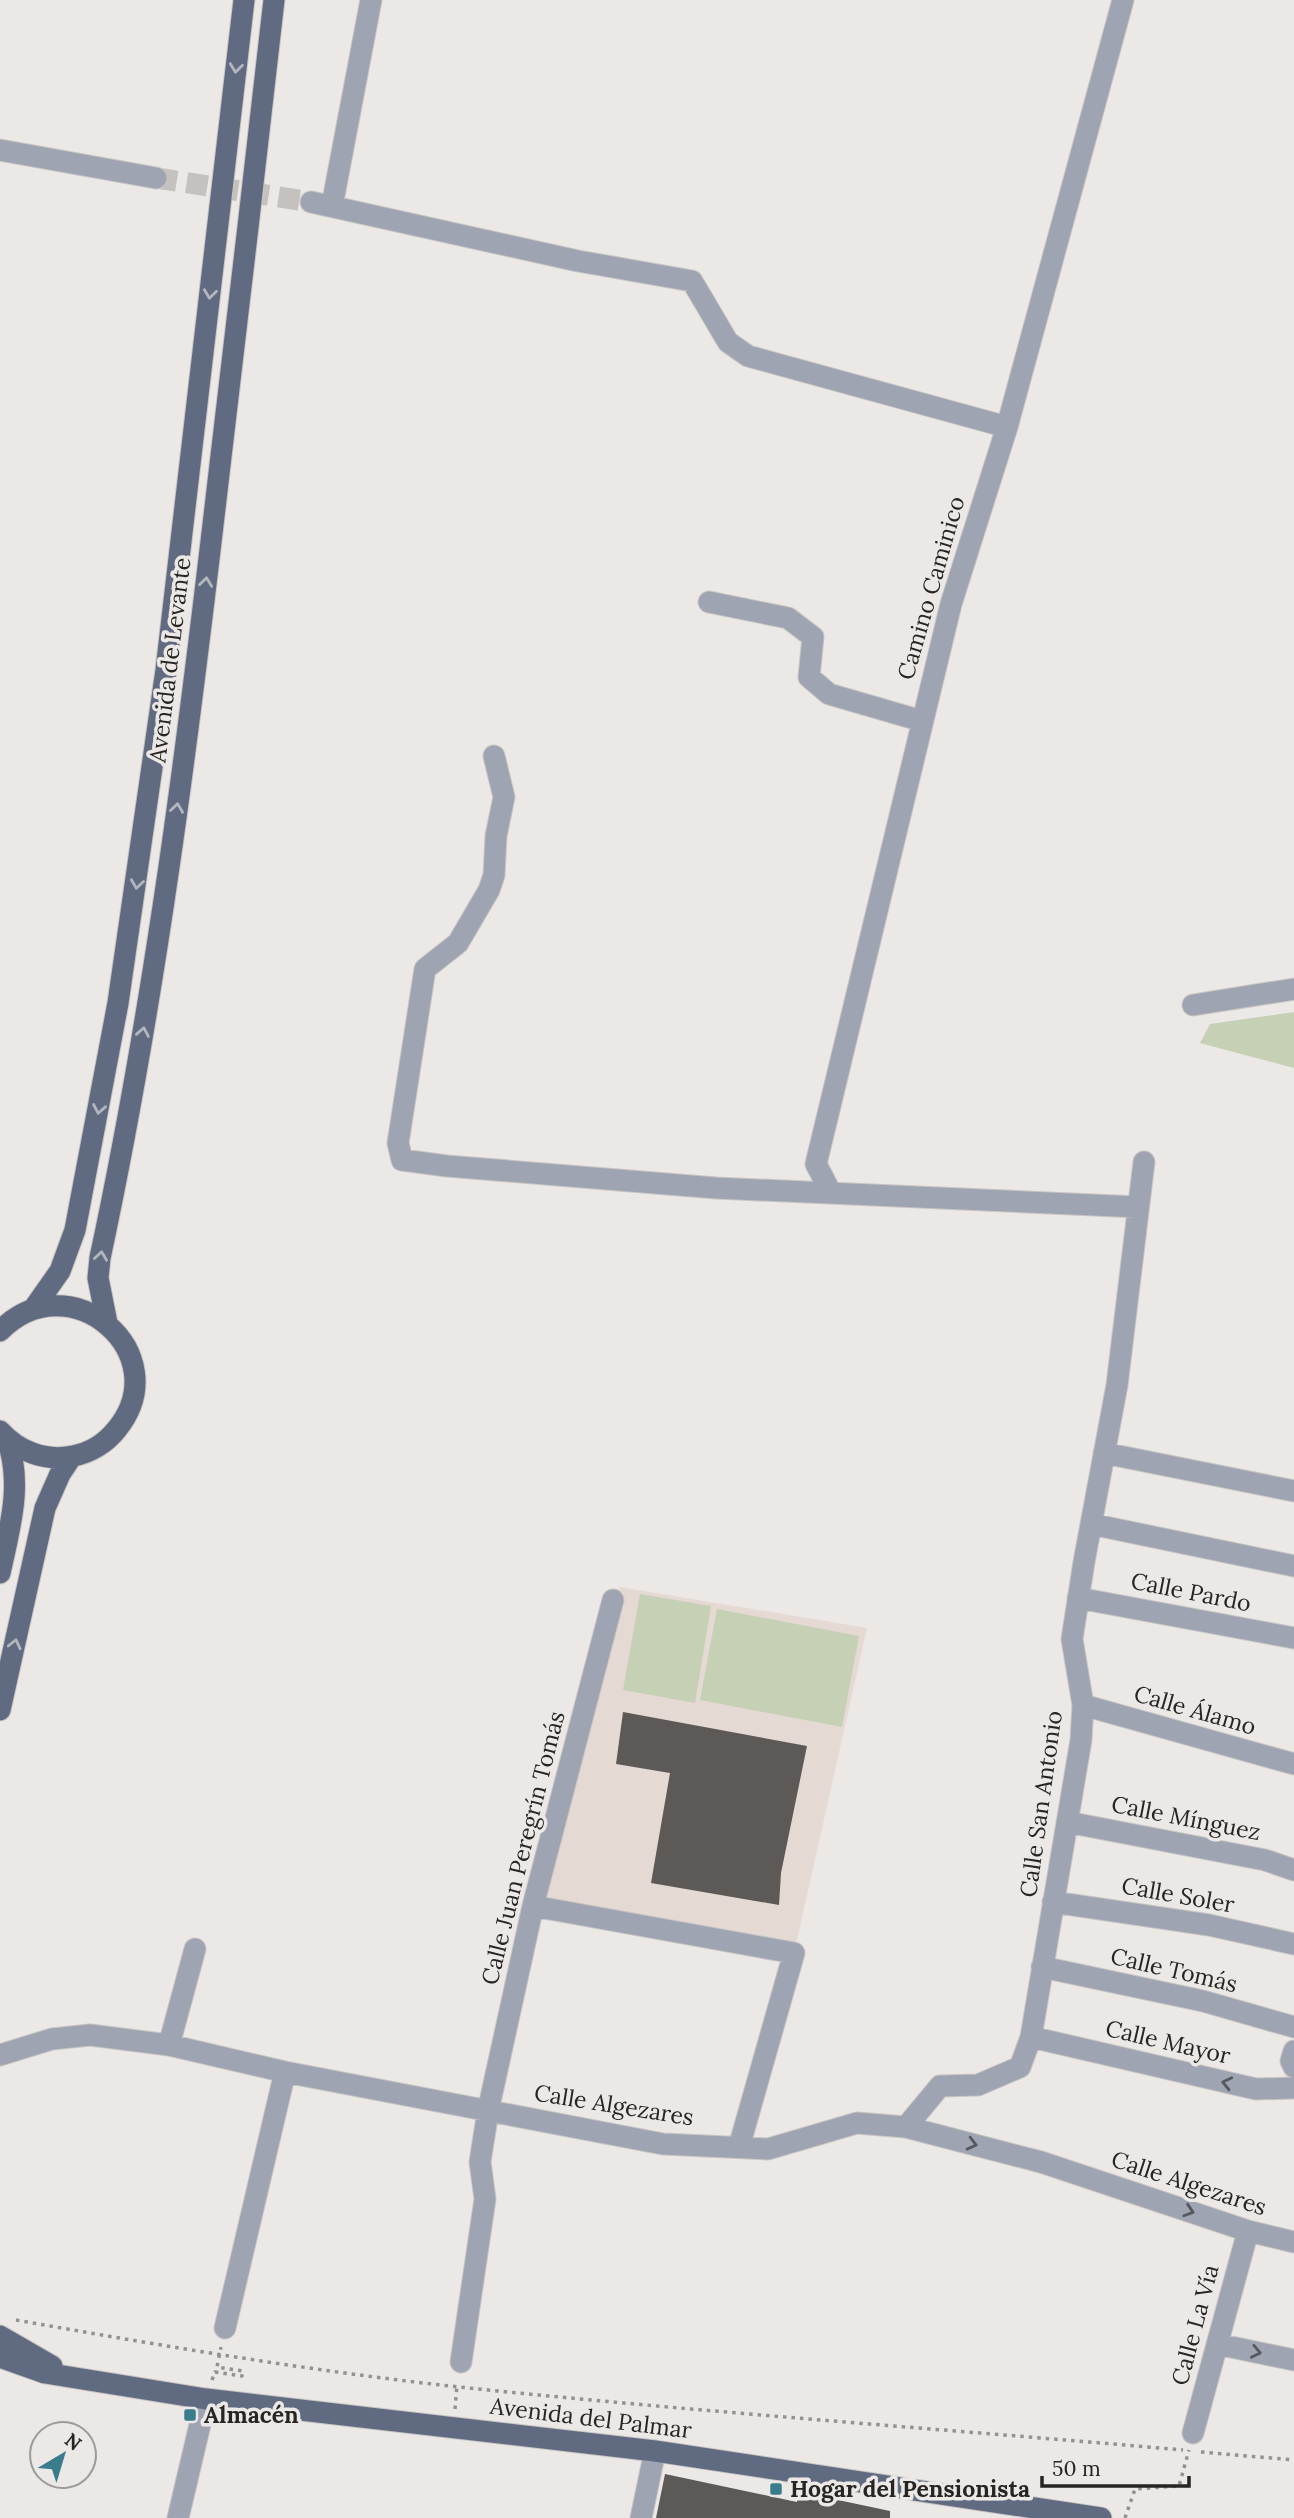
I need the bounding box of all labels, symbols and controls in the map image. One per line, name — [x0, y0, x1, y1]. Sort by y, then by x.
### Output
one-way arrow — [229, 62, 244, 74]
one-way arrow — [203, 289, 218, 300]
street label: Camino Caminico — [890, 493, 971, 683]
street label: Avenida de Levante — [142, 556, 196, 765]
one-way arrow — [199, 576, 214, 588]
one-way arrow — [170, 802, 185, 813]
one-way arrow — [129, 878, 144, 890]
one-way arrow — [135, 1026, 150, 1038]
one-way arrow — [92, 1103, 107, 1114]
one-way arrow — [93, 1250, 108, 1262]
street label: Calle Pardo — [1129, 1566, 1254, 1617]
one-way arrow — [6, 1638, 21, 1650]
street label: Calle Álamo — [1131, 1678, 1259, 1741]
street label: Calle Juan Peregrín Tomás — [474, 1708, 571, 1988]
street label: Calle San Antonio — [1013, 1709, 1068, 1899]
street label: Calle Mínguez — [1109, 1789, 1263, 1846]
street label: Calle Soler — [1119, 1870, 1237, 1919]
street label: Calle Tomás — [1108, 1941, 1240, 1998]
street label: Calle Mayor — [1103, 2013, 1233, 2070]
one-way arrow — [1221, 2076, 1233, 2091]
street label: Calle Algezares — [532, 2078, 696, 2131]
one-way arrow — [966, 2136, 978, 2150]
street label: Calle Algezares — [1108, 2144, 1270, 2221]
one-way arrow — [1182, 2203, 1195, 2217]
street label: Calle La Vía — [1165, 2261, 1225, 2388]
one-way arrow — [1250, 2343, 1262, 2358]
street label: Avenida del Palmar — [488, 2391, 694, 2444]
place label: Almacén — [204, 2400, 299, 2429]
marker: Almacén — [182, 2407, 198, 2423]
north arrow — [28, 2420, 98, 2490]
text: N — [60, 2428, 87, 2456]
scale bar — [1042, 2444, 1189, 2488]
text: 50 m — [1052, 2455, 1101, 2482]
place label: Hogar del Pensionista — [790, 2474, 1030, 2503]
marker: Hogar del Pensionista — [768, 2481, 784, 2497]

